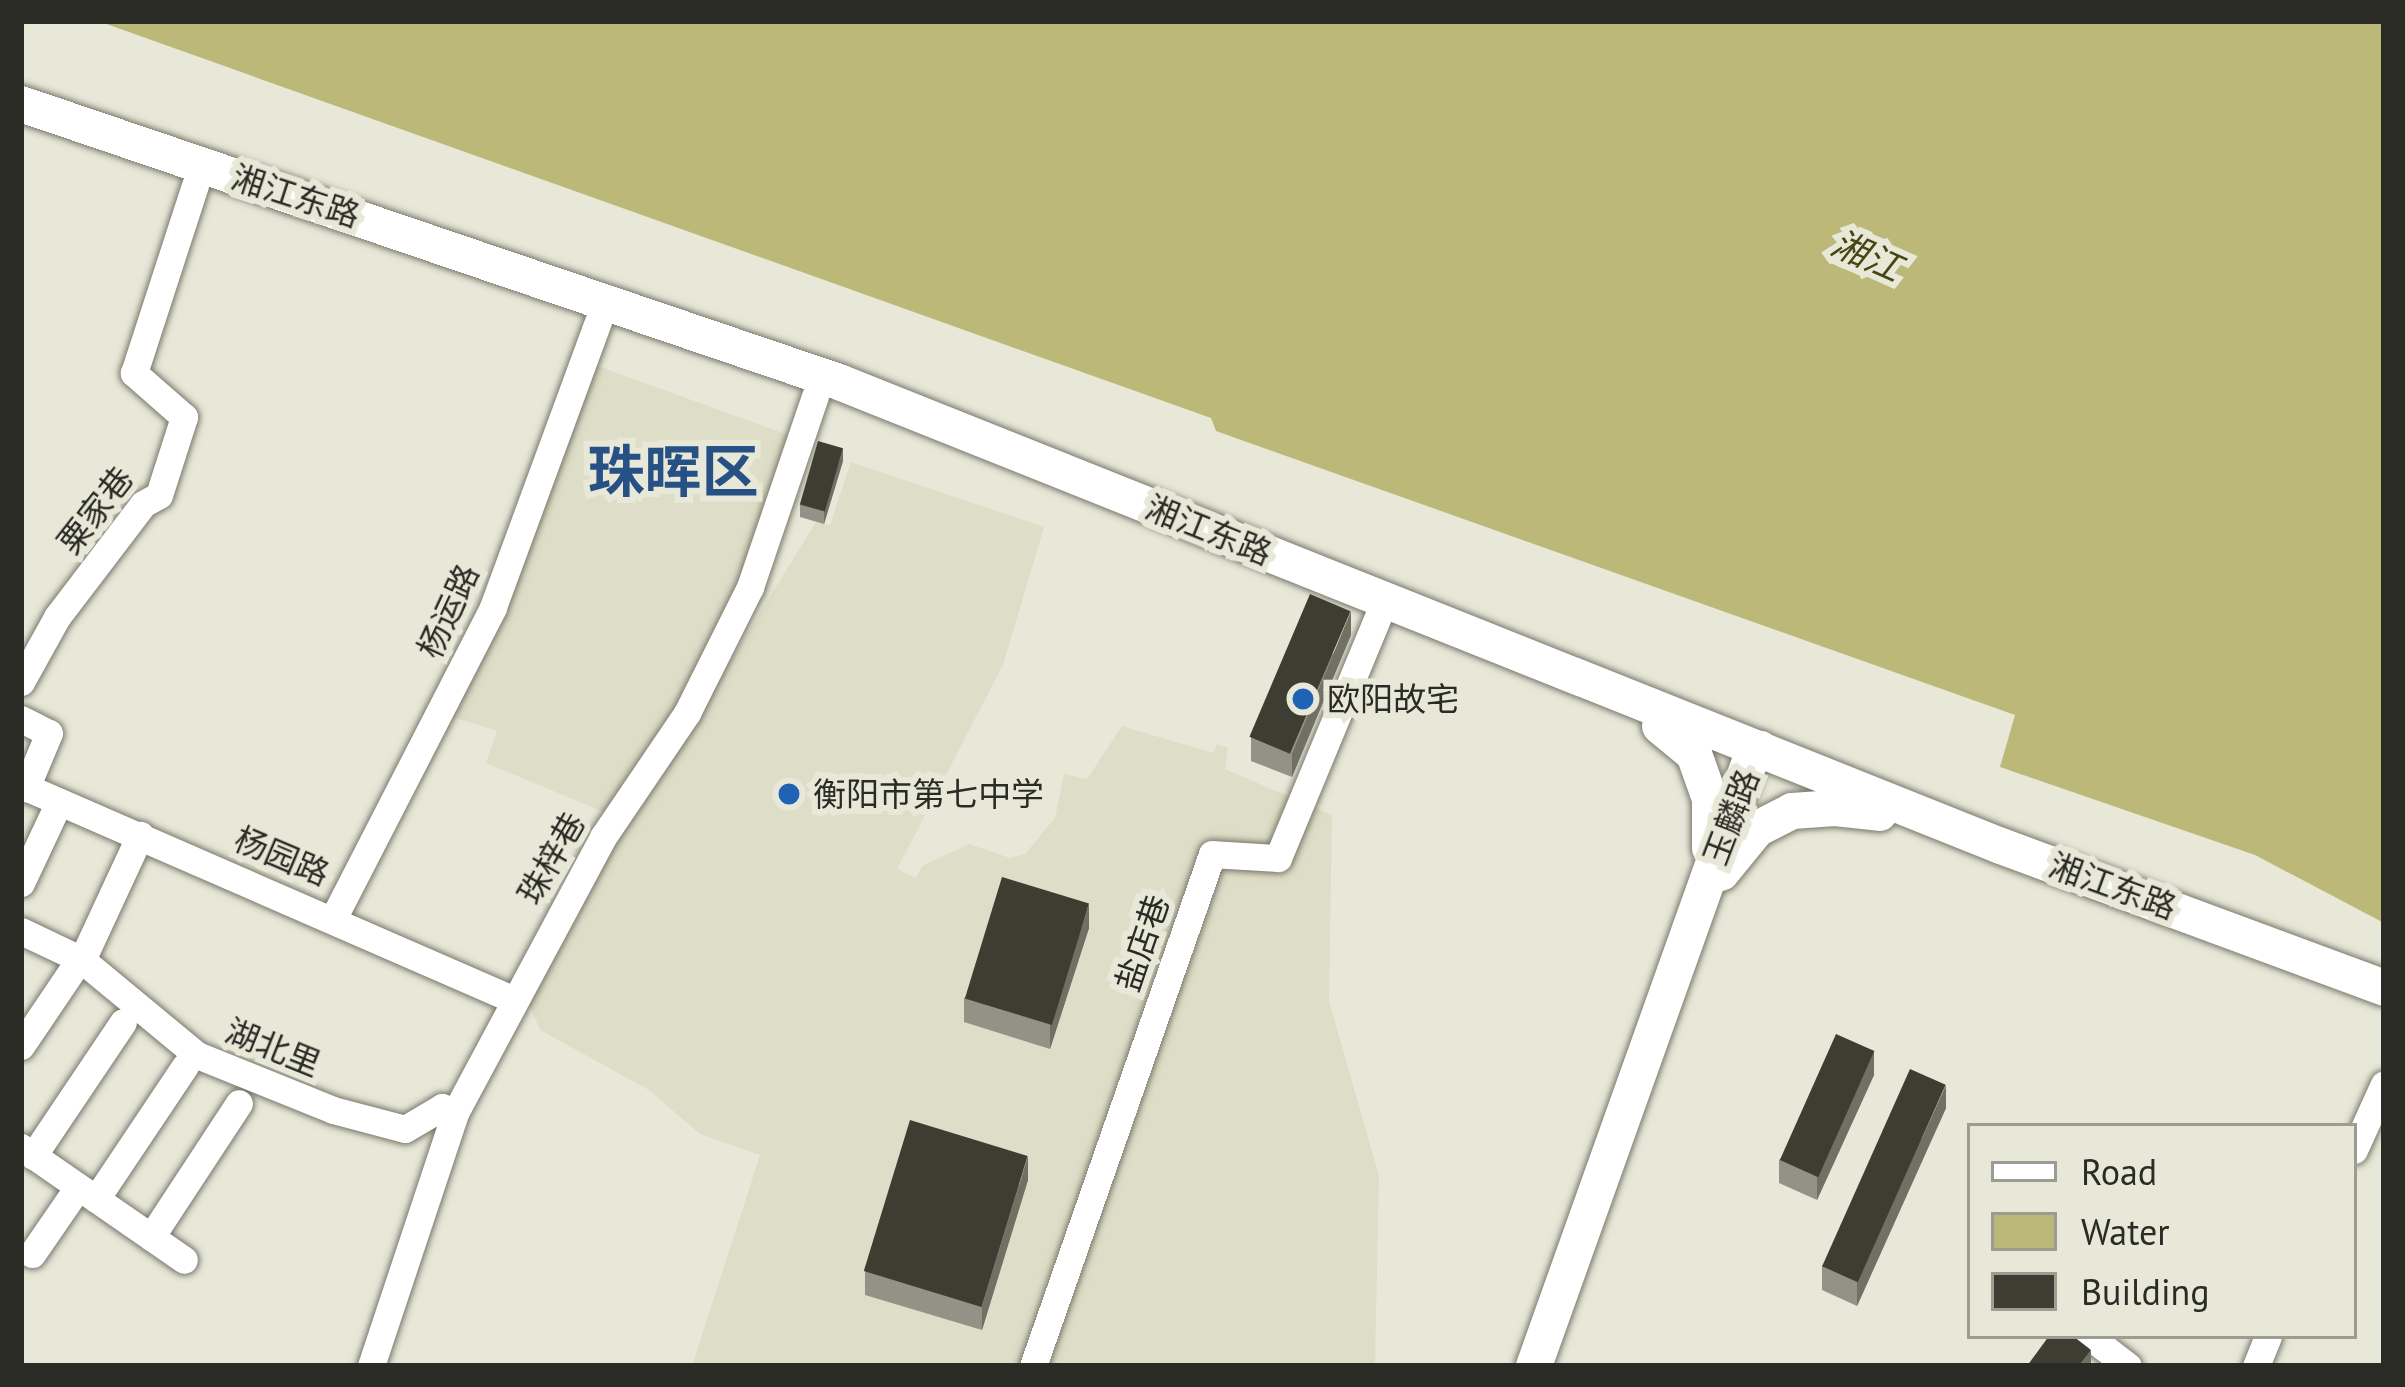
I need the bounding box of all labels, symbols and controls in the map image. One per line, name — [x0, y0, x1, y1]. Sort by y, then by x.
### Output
street label: 湘江东路 — [227, 157, 365, 235]
water label: 湘江 — [1825, 221, 1909, 289]
district label: 珠晖区 — [588, 438, 758, 506]
street label: 粟家巷 — [49, 459, 141, 561]
street label: 湘江东路 — [1140, 487, 1278, 573]
street label: 杨运路 — [409, 558, 487, 664]
place label: 欧阳故宅 — [1327, 679, 1459, 719]
marker: 欧阳故宅 — [1290, 686, 1316, 712]
street label: 玉麟路 — [1695, 764, 1767, 870]
place label: 衡阳市第七中学 — [813, 774, 1044, 814]
marker: 衡阳市第七中学 — [776, 781, 802, 807]
street label: 珠梓巷 — [509, 805, 593, 911]
street label: 杨园路 — [229, 818, 335, 894]
street label: 湘江东路 — [2044, 845, 2182, 927]
street label: 盐店巷 — [1107, 890, 1177, 996]
street label: 湖北里 — [220, 1010, 326, 1084]
legend — [1967, 1123, 2357, 1339]
text: Road — [2081, 1148, 2157, 1195]
text: Water — [2081, 1208, 2170, 1255]
text: Building — [2081, 1268, 2210, 1315]

